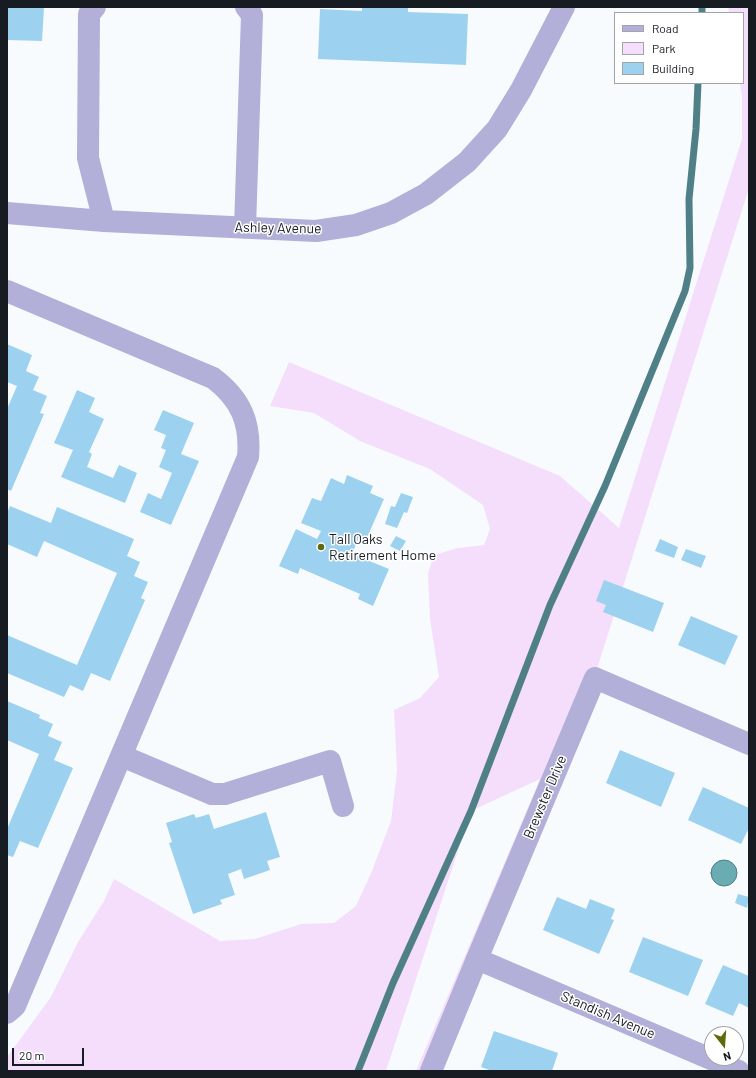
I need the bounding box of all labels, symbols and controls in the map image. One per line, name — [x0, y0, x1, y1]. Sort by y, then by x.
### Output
legend — [614, 12, 744, 84]
text: Road — [652, 21, 679, 35]
text: Park — [652, 41, 676, 55]
text: Building — [652, 61, 694, 75]
street label: Ashley Avenue — [234, 219, 322, 237]
place label: Tall Oaks Retirement Home — [329, 531, 436, 564]
marker: Tall Oaks Retirement Home — [316, 542, 326, 552]
street label: Brewster Drive — [520, 753, 570, 841]
street label: Standish Avenue — [558, 988, 658, 1042]
north arrow — [704, 1026, 744, 1066]
scale bar — [14, 1040, 86, 1066]
text: 20 m — [19, 1048, 45, 1062]
text: N — [722, 1050, 733, 1064]

